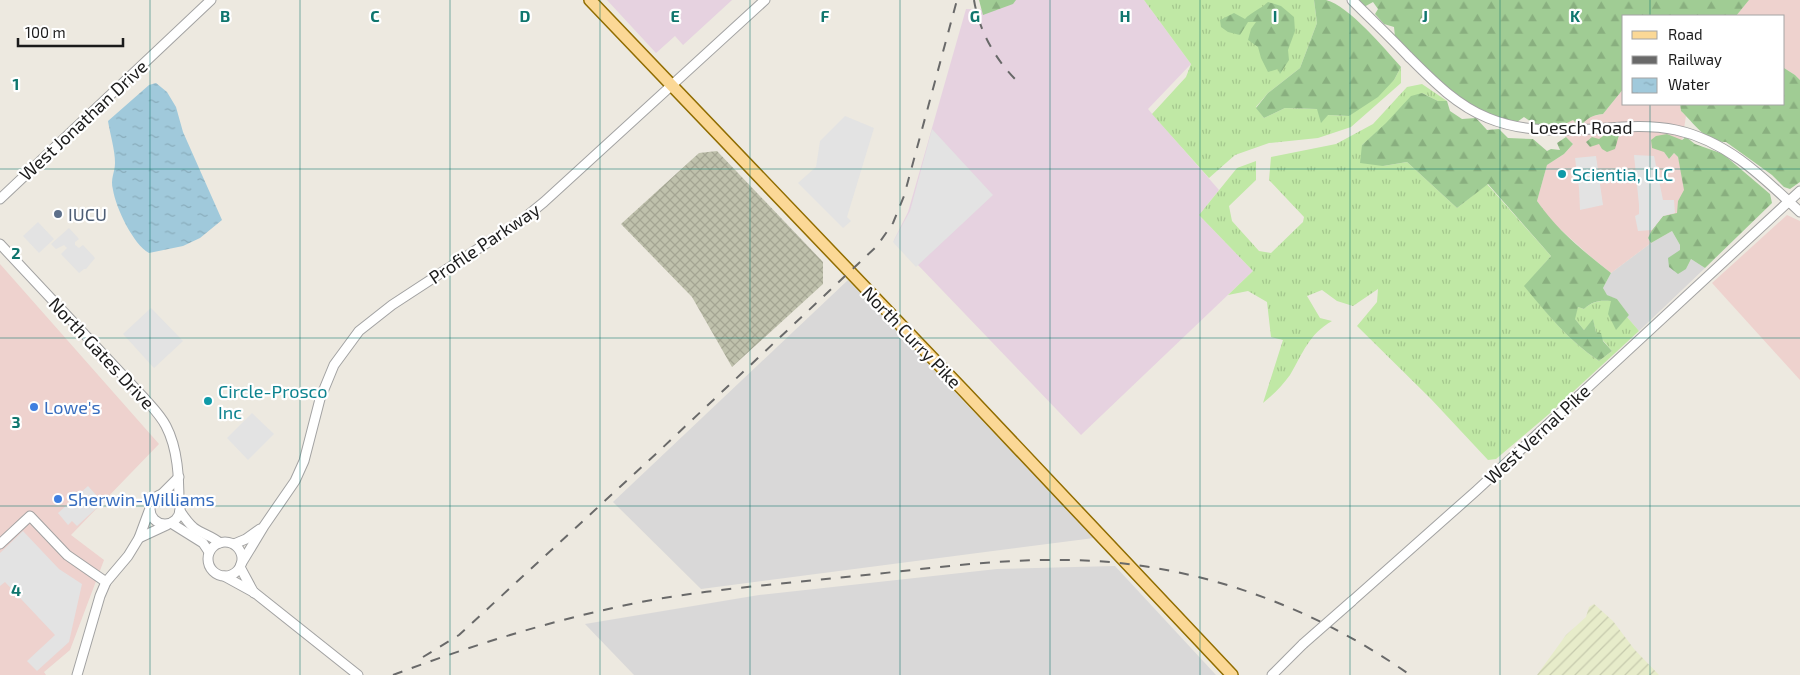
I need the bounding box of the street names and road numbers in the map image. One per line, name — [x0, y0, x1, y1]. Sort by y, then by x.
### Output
street label: West Jonathan Drive — [14, 55, 152, 185]
street label: Loesch Road — [1530, 116, 1632, 138]
street label: Profile Parkway — [424, 198, 544, 288]
street label: North Curry Pike — [858, 281, 966, 393]
street label: North Gates Drive — [44, 292, 160, 414]
street label: West Vernal Pike — [1480, 380, 1594, 488]

